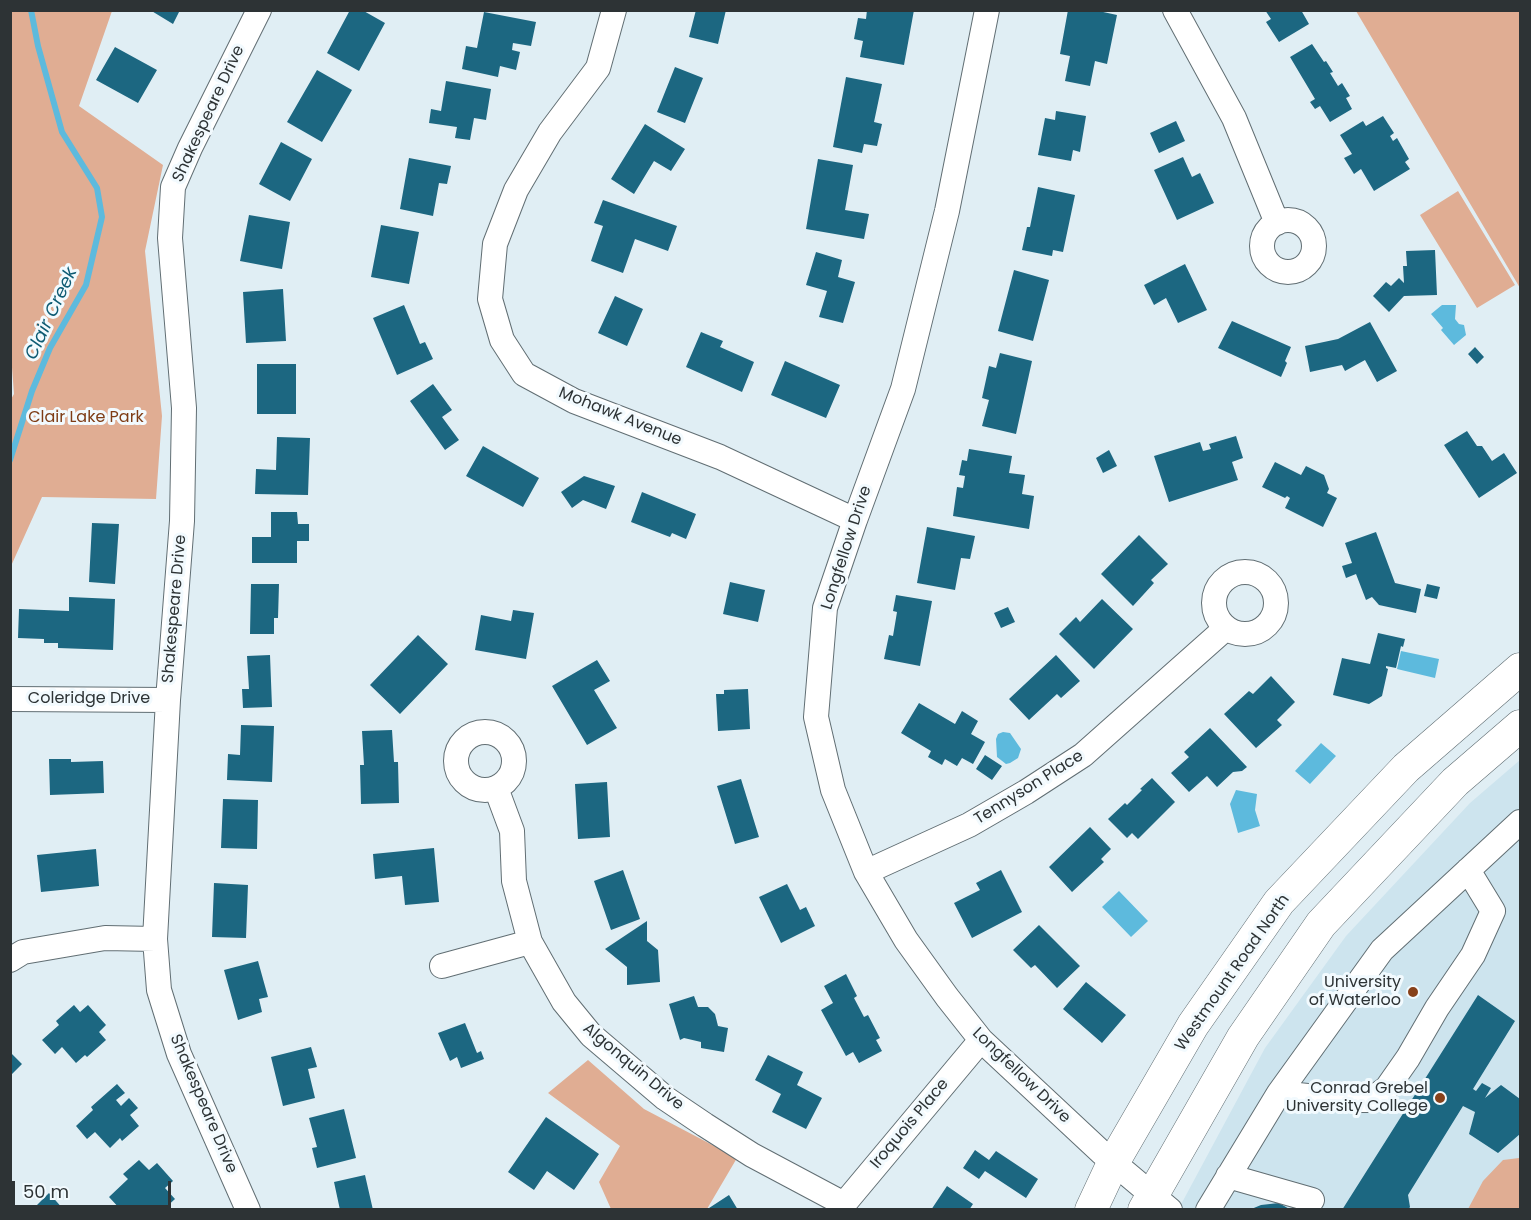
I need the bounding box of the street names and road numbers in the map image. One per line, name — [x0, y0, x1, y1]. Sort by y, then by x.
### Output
street label: Shakespeare Drive — [169, 43, 249, 185]
street label: Mohawk Avenue — [556, 384, 684, 450]
street label: Longfellow Drive — [818, 484, 876, 612]
street label: Shakespeare Drive — [159, 534, 191, 684]
street label: Coleridge Drive — [28, 689, 150, 709]
street label: Tennyson Place — [971, 747, 1087, 829]
street label: Westmount Road North — [1172, 891, 1294, 1055]
street label: Algonquin Drive — [579, 1019, 687, 1115]
street label: Longfellow Drive — [968, 1024, 1074, 1128]
street label: Shakespeare Drive — [165, 1032, 241, 1176]
street label: Iroquois Place — [867, 1075, 953, 1173]

